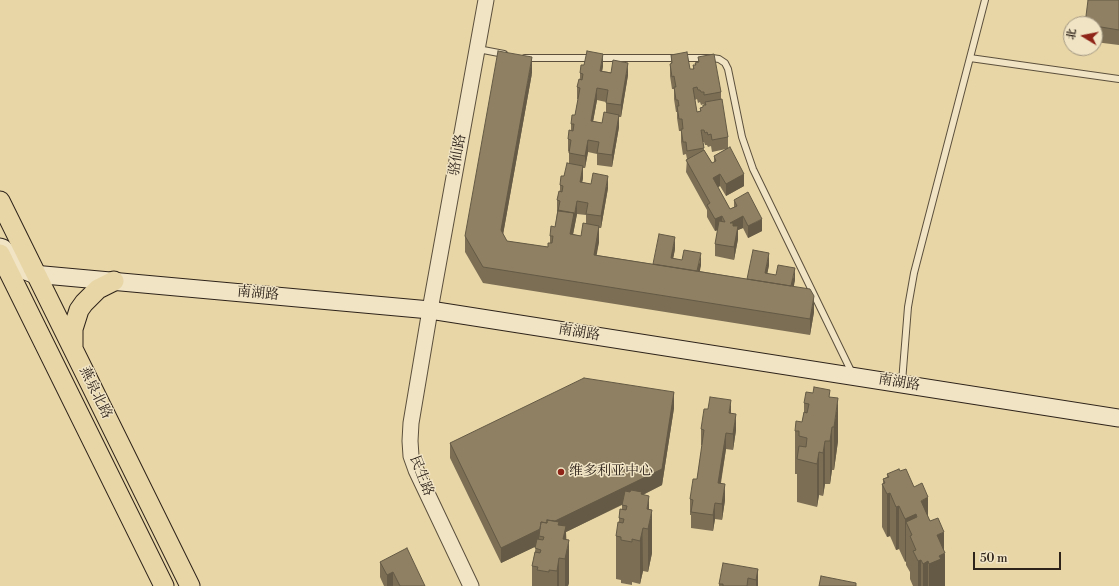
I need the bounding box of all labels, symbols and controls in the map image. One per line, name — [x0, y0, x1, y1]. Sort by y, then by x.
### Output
north arrow — [1063, 16, 1103, 56]
text: 北 — [1064, 27, 1080, 41]
street label: 骆仙路 — [446, 133, 470, 177]
street label: 南湖路 — [236, 284, 280, 304]
street label: 南湖路 — [557, 321, 601, 345]
street label: 燕泉北路 — [75, 364, 115, 422]
street label: 南湖路 — [877, 371, 921, 395]
street label: 民生路 — [406, 453, 436, 499]
place label: 维多利亚中心 — [569, 464, 653, 480]
marker: 维多利亚中心 — [556, 467, 566, 477]
scale bar — [975, 544, 1063, 570]
text: 50 m — [980, 551, 1008, 566]

